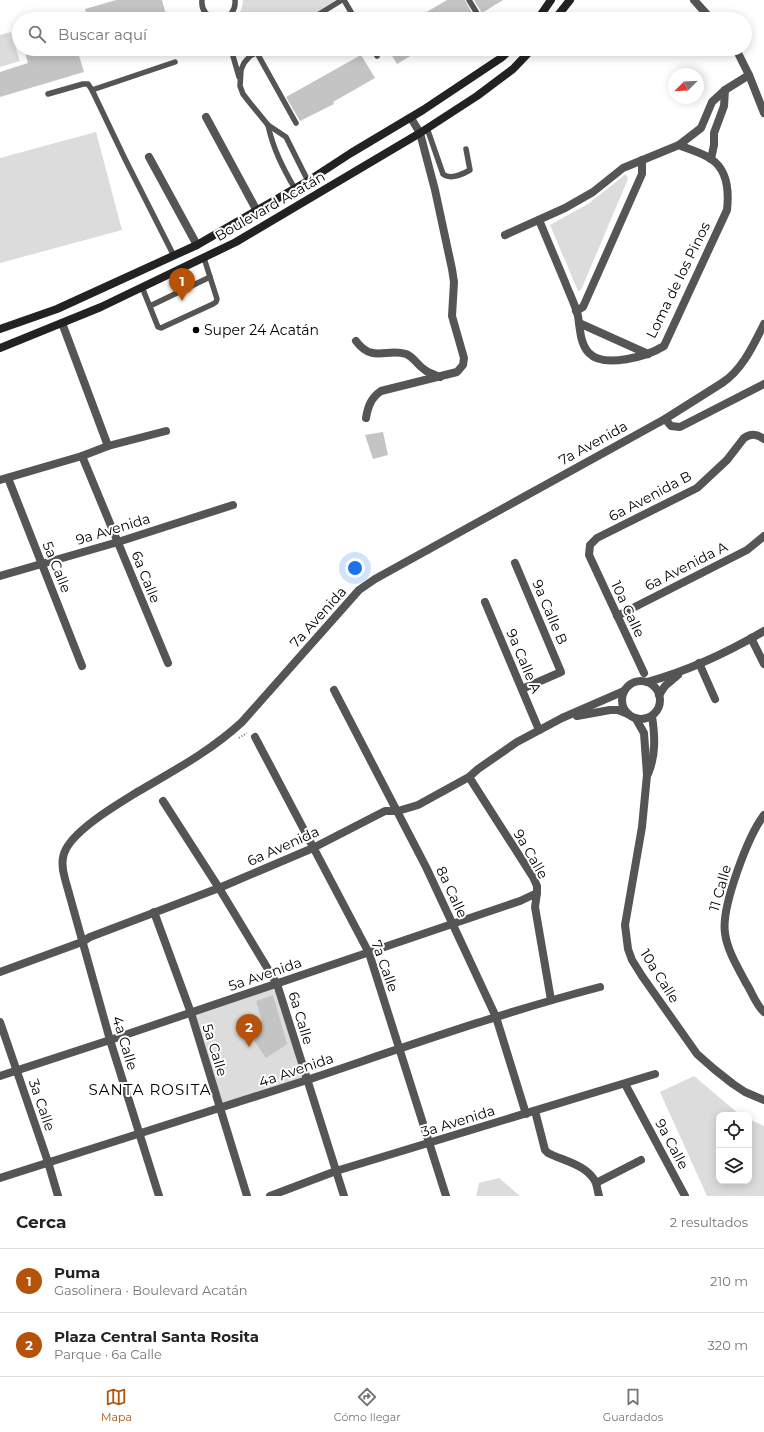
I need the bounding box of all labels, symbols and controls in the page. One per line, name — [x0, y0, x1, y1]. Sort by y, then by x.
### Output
search box — [12, 12, 752, 56]
icon: search — [26, 23, 48, 45]
text: Buscar aquí — [58, 25, 147, 44]
north arrow — [668, 68, 704, 104]
street label: Boulevard Acatán — [212, 167, 328, 245]
street label: Loma de los Pinos — [642, 219, 714, 341]
pin: 1 — [169, 268, 195, 301]
place label: Super 24 Acatán — [204, 321, 319, 339]
marker: Super 24 Acatán — [191, 325, 201, 335]
street label: 7a Avenida — [555, 417, 631, 469]
street label: 6a Avenida B — [606, 467, 694, 525]
street label: 9a Avenida — [74, 509, 152, 549]
street label: 6a Avenida A — [642, 537, 731, 595]
street label: 5a Calle — [39, 539, 75, 595]
street label: 6a Calle — [127, 548, 165, 606]
your location — [345, 558, 365, 578]
street label: 9a Calle B — [528, 577, 572, 647]
street label: 10a Calle — [607, 578, 649, 640]
street label: 7a Avenida — [286, 583, 350, 651]
street label: 9a Calle A — [502, 626, 546, 697]
street label: 6a Avenida — [244, 822, 322, 870]
street label: 9a Calle — [510, 826, 552, 882]
street label: 8a Calle — [432, 863, 472, 921]
street label: 11 Calle — [705, 863, 735, 913]
street label: 7a Calle — [367, 938, 403, 994]
street label: 10a Calle — [636, 946, 684, 1006]
street label: 5a Avenida — [226, 953, 304, 995]
street label: 6a Calle — [284, 989, 318, 1047]
street label: 4a Calle — [108, 1014, 142, 1072]
pin: 2 — [236, 1014, 262, 1047]
street label: 5a Calle — [199, 1022, 231, 1078]
street label: 4a Avenida — [256, 1049, 336, 1091]
street label: 3a Calle — [25, 1077, 59, 1133]
district label: SANTA ROSITA — [89, 1080, 211, 1099]
street label: 3a Avenida — [419, 1101, 497, 1141]
map controls — [716, 1112, 752, 1184]
button: locate — [716, 1112, 752, 1148]
street label: 9a Calle — [651, 1116, 693, 1172]
button: layers — [716, 1148, 752, 1184]
text: Cerca — [16, 1212, 66, 1232]
text: 2 resultados — [670, 1214, 748, 1230]
text: Puma — [54, 1263, 100, 1282]
text: 1 — [26, 1273, 32, 1289]
text: 210 m — [710, 1273, 748, 1289]
text: Gasolinera · Boulevard Acatán — [54, 1282, 248, 1298]
text: Plaza Central Santa Rosita — [54, 1327, 259, 1346]
text: 2 — [25, 1337, 33, 1353]
text: 320 m — [708, 1337, 748, 1353]
text: Parque · 6a Calle — [54, 1346, 162, 1362]
tab: Mapa — [101, 1386, 132, 1424]
tab: Cómo llegar — [334, 1386, 401, 1424]
tab: Guardados — [603, 1386, 663, 1424]

